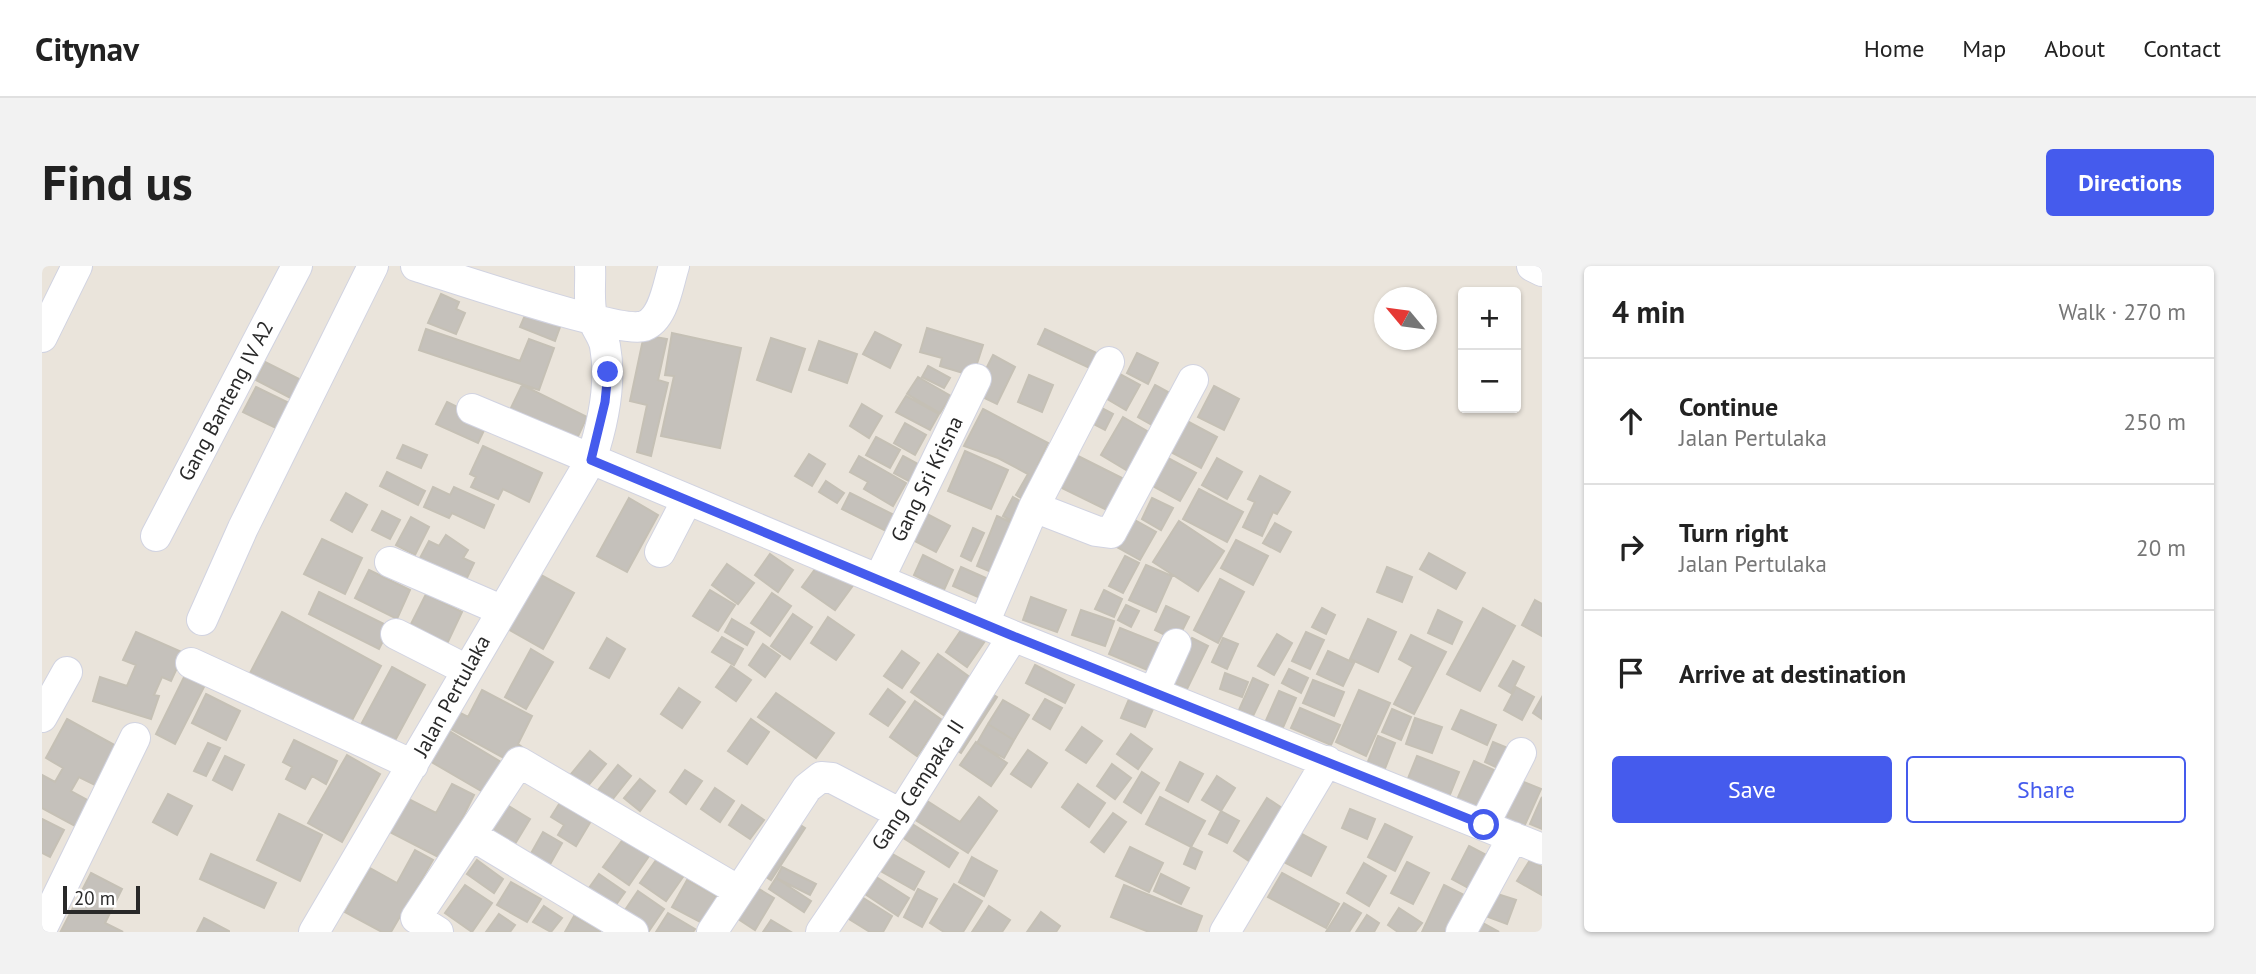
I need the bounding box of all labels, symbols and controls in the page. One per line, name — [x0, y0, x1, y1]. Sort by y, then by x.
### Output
text: Citynav — [35, 27, 139, 70]
text: Home — [1864, 33, 1924, 64]
text: Map — [1962, 33, 2006, 64]
text: About — [2044, 33, 2105, 64]
text: Contact — [2143, 33, 2221, 64]
button: Directions — [2046, 149, 2214, 216]
text: Find us — [42, 150, 193, 214]
north arrow — [1374, 287, 1437, 350]
map controls — [1458, 287, 1521, 413]
button: + — [1458, 287, 1521, 350]
text: 4 min — [1612, 292, 1685, 331]
text: Walk · 270 m — [2059, 297, 2186, 326]
street label: Gang Banteng IV A2 — [172, 316, 279, 486]
button: − — [1458, 350, 1521, 413]
route end — [592, 356, 623, 387]
text: Continue — [1679, 390, 1778, 423]
icon: ahead — [1612, 402, 1650, 440]
text: 250 m — [2124, 407, 2186, 436]
street label: Gang Sri Krisna — [884, 411, 969, 546]
text: Jalan Pertulaka — [1679, 423, 1827, 452]
text: Turn right — [1679, 516, 1788, 549]
icon: right — [1612, 528, 1650, 566]
text: 20 m — [2136, 533, 2186, 562]
text: Jalan Pertulaka — [1679, 549, 1827, 578]
street label: Jalan Pertulaka — [407, 630, 496, 762]
icon: arrive — [1612, 654, 1650, 692]
text: Arrive at destination — [1679, 657, 1906, 690]
street label: Gang Cempaka II — [865, 714, 970, 855]
button: Save — [1612, 756, 1892, 823]
button: Share — [1906, 756, 2186, 823]
route start — [1468, 809, 1499, 840]
scale bar — [63, 883, 140, 915]
text: 20 m — [74, 886, 115, 910]

